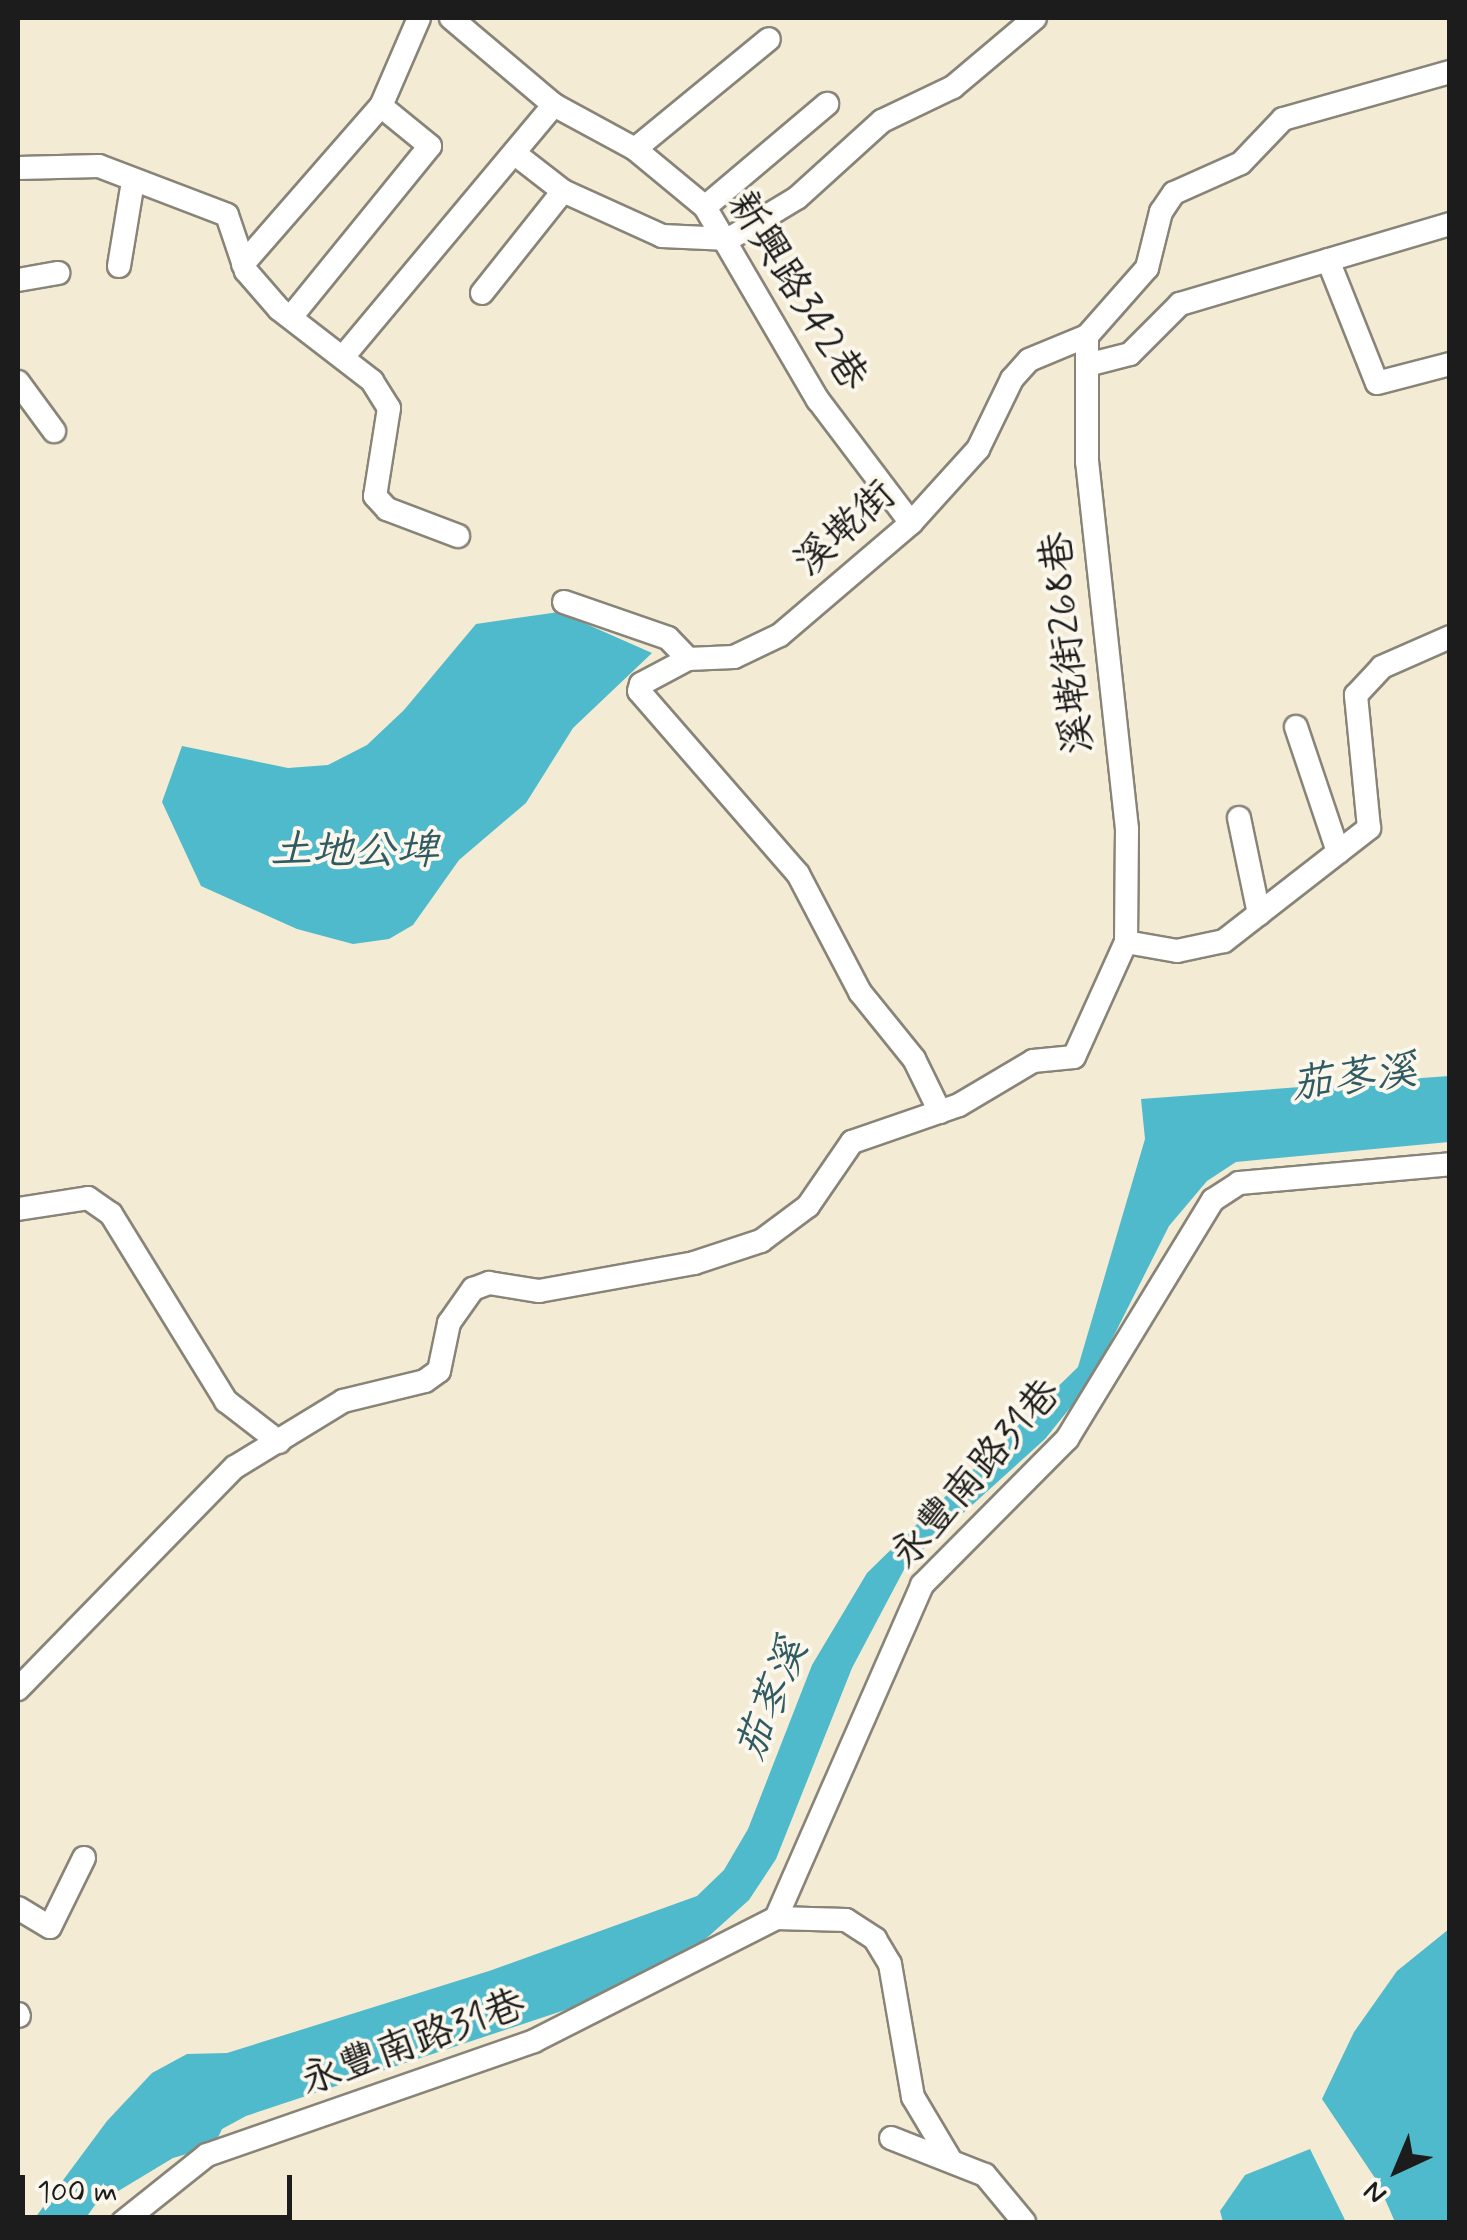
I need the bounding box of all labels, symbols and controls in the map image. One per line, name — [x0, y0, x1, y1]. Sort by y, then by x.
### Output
street label: 新興路342巷 — [717, 182, 877, 400]
street label: 溪墘街 — [784, 471, 906, 587]
street label: 溪墘街268巷 — [1032, 529, 1104, 757]
water label: 土地公埤 — [270, 827, 438, 877]
water label: 茄苳溪 — [1288, 1046, 1420, 1112]
street label: 永豐南路31巷 — [881, 1369, 1071, 1579]
water label: 茄苳溪 — [726, 1632, 820, 1768]
street label: 永豐南路31巷 — [294, 1980, 532, 2106]
north arrow — [1347, 2120, 1447, 2220]
scale bar — [25, 2155, 298, 2217]
text: N — [1356, 2172, 1395, 2212]
text: 100 m — [37, 2173, 118, 2212]

